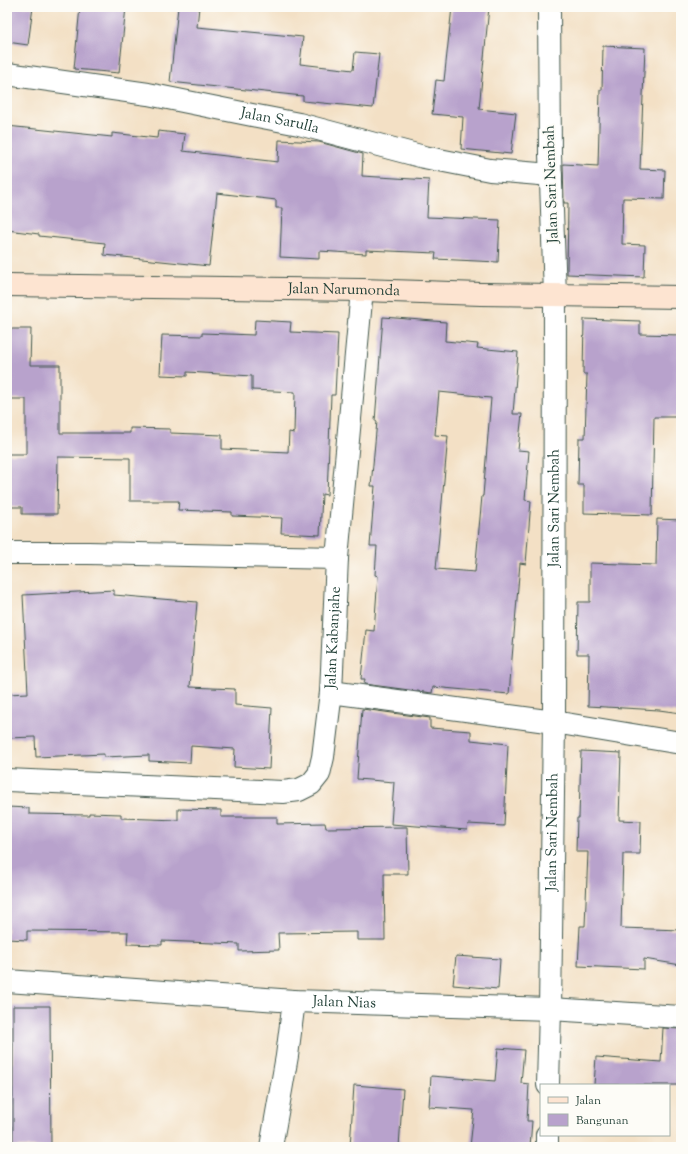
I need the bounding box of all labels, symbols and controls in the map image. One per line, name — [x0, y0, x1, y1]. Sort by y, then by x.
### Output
street label: Jalan Sarulla — [238, 102, 322, 139]
street label: Jalan Sari Nembah — [539, 124, 565, 244]
street label: Jalan Narumonda — [287, 278, 400, 302]
street label: Jalan Sari Nembah — [544, 449, 565, 568]
street label: Jalan Kabanjahe — [321, 586, 346, 690]
street label: Jalan Sari Nembah — [541, 773, 564, 892]
street label: Jalan Nias — [311, 991, 376, 1014]
legend — [540, 1084, 670, 1136]
text: Jalan — [575, 1092, 601, 1110]
text: Bangunan — [576, 1112, 629, 1130]

